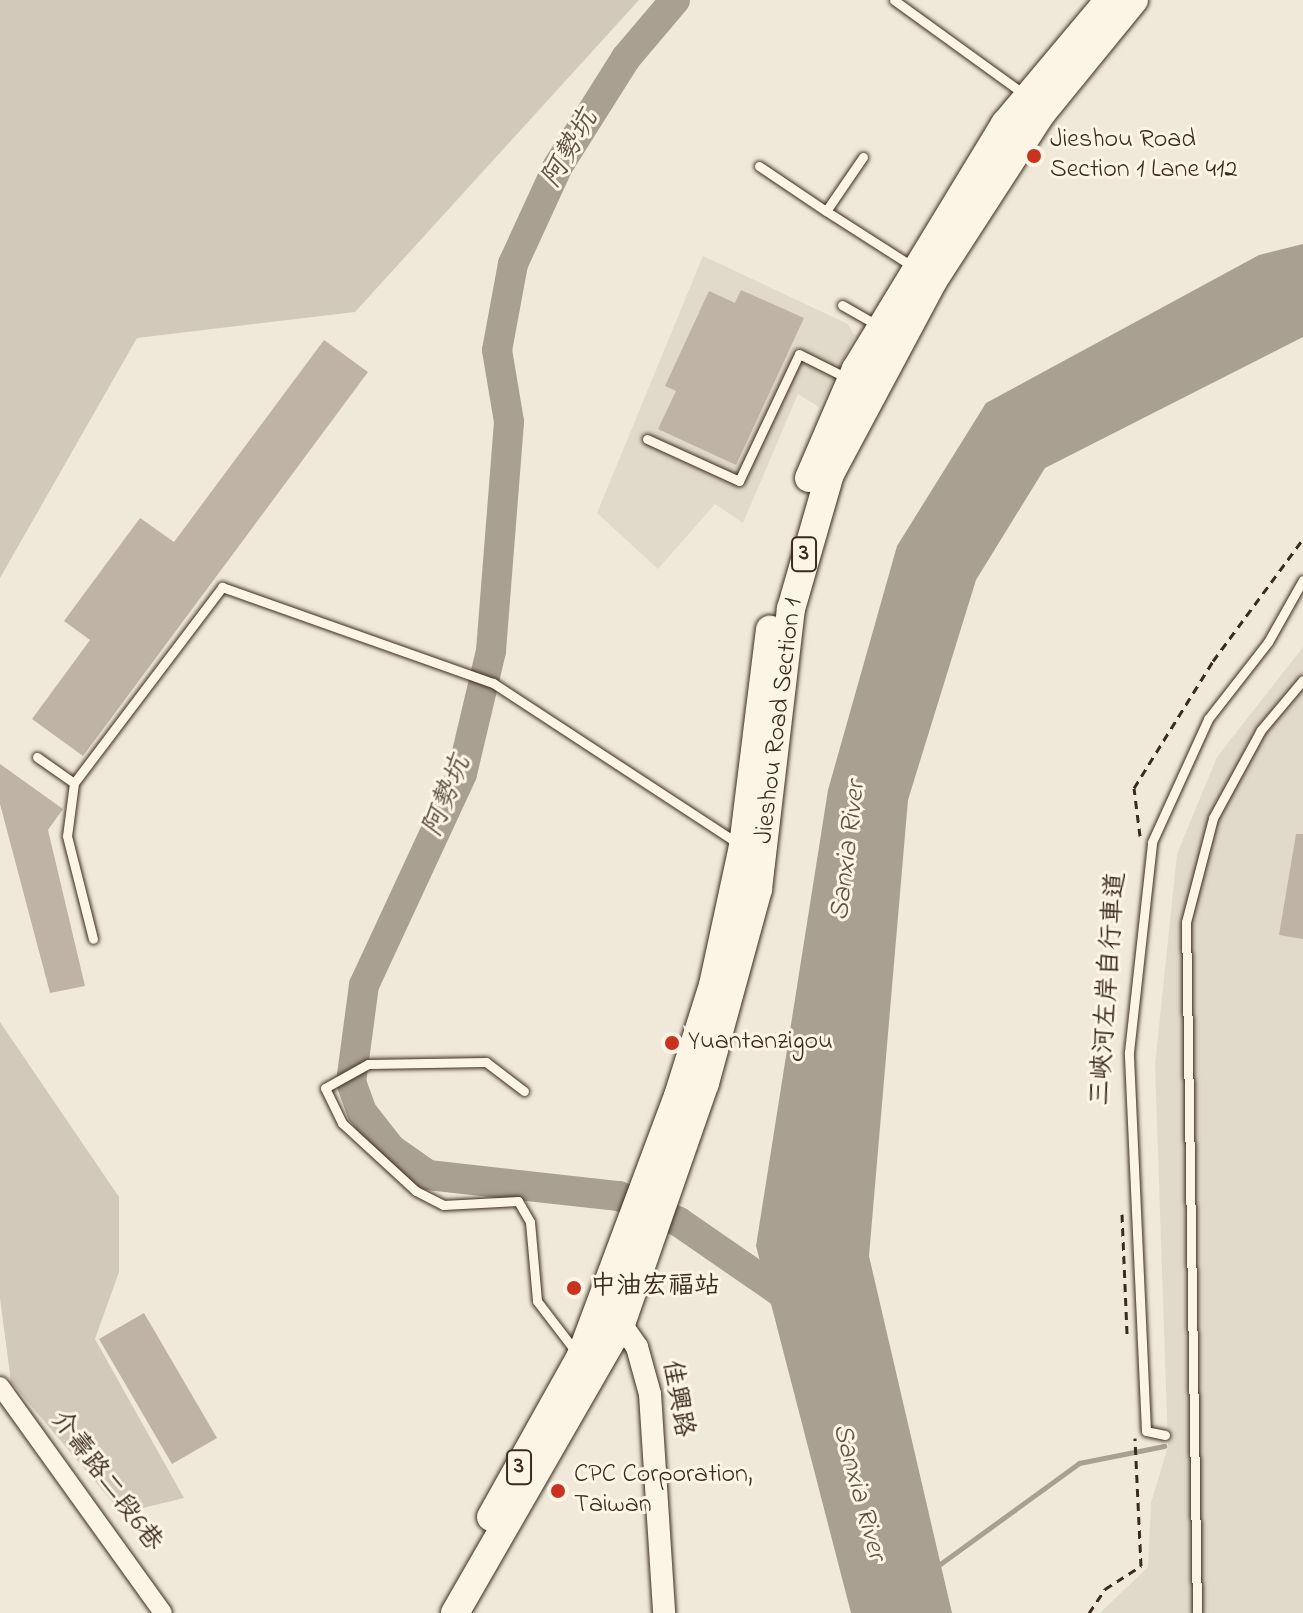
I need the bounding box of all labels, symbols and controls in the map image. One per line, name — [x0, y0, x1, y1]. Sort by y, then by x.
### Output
water label: 阿勢坑 — [535, 105, 607, 195]
place label: Jieshou Road Section 1 Lane 412 — [1050, 125, 1237, 186]
marker: Jieshou Road Section 1 Lane 412 — [1025, 147, 1043, 165]
road number: 3 — [790, 534, 818, 574]
street label: Jieshou Road Section 1 — [749, 597, 811, 845]
water label: 阿勢坑 — [417, 752, 479, 842]
water label: Sanxia River — [824, 779, 874, 923]
street label: 三峽河左岸自行車道 — [1086, 871, 1134, 1107]
place label: Yuantanzigou — [688, 1027, 833, 1059]
marker: Yuantanzigou — [663, 1034, 681, 1052]
place label: 中油宏福站 — [590, 1272, 720, 1304]
marker: 中油宏福站 — [565, 1279, 583, 1297]
street label: 佳興路 — [654, 1358, 698, 1440]
street label: 介壽路二段6巷 — [42, 1406, 168, 1558]
water label: Sanxia River — [824, 1420, 892, 1564]
road number: 3 — [505, 1447, 533, 1487]
place label: CPC Corporation, Taiwan — [574, 1460, 752, 1522]
marker: CPC Corporation, Taiwan — [549, 1482, 567, 1500]

